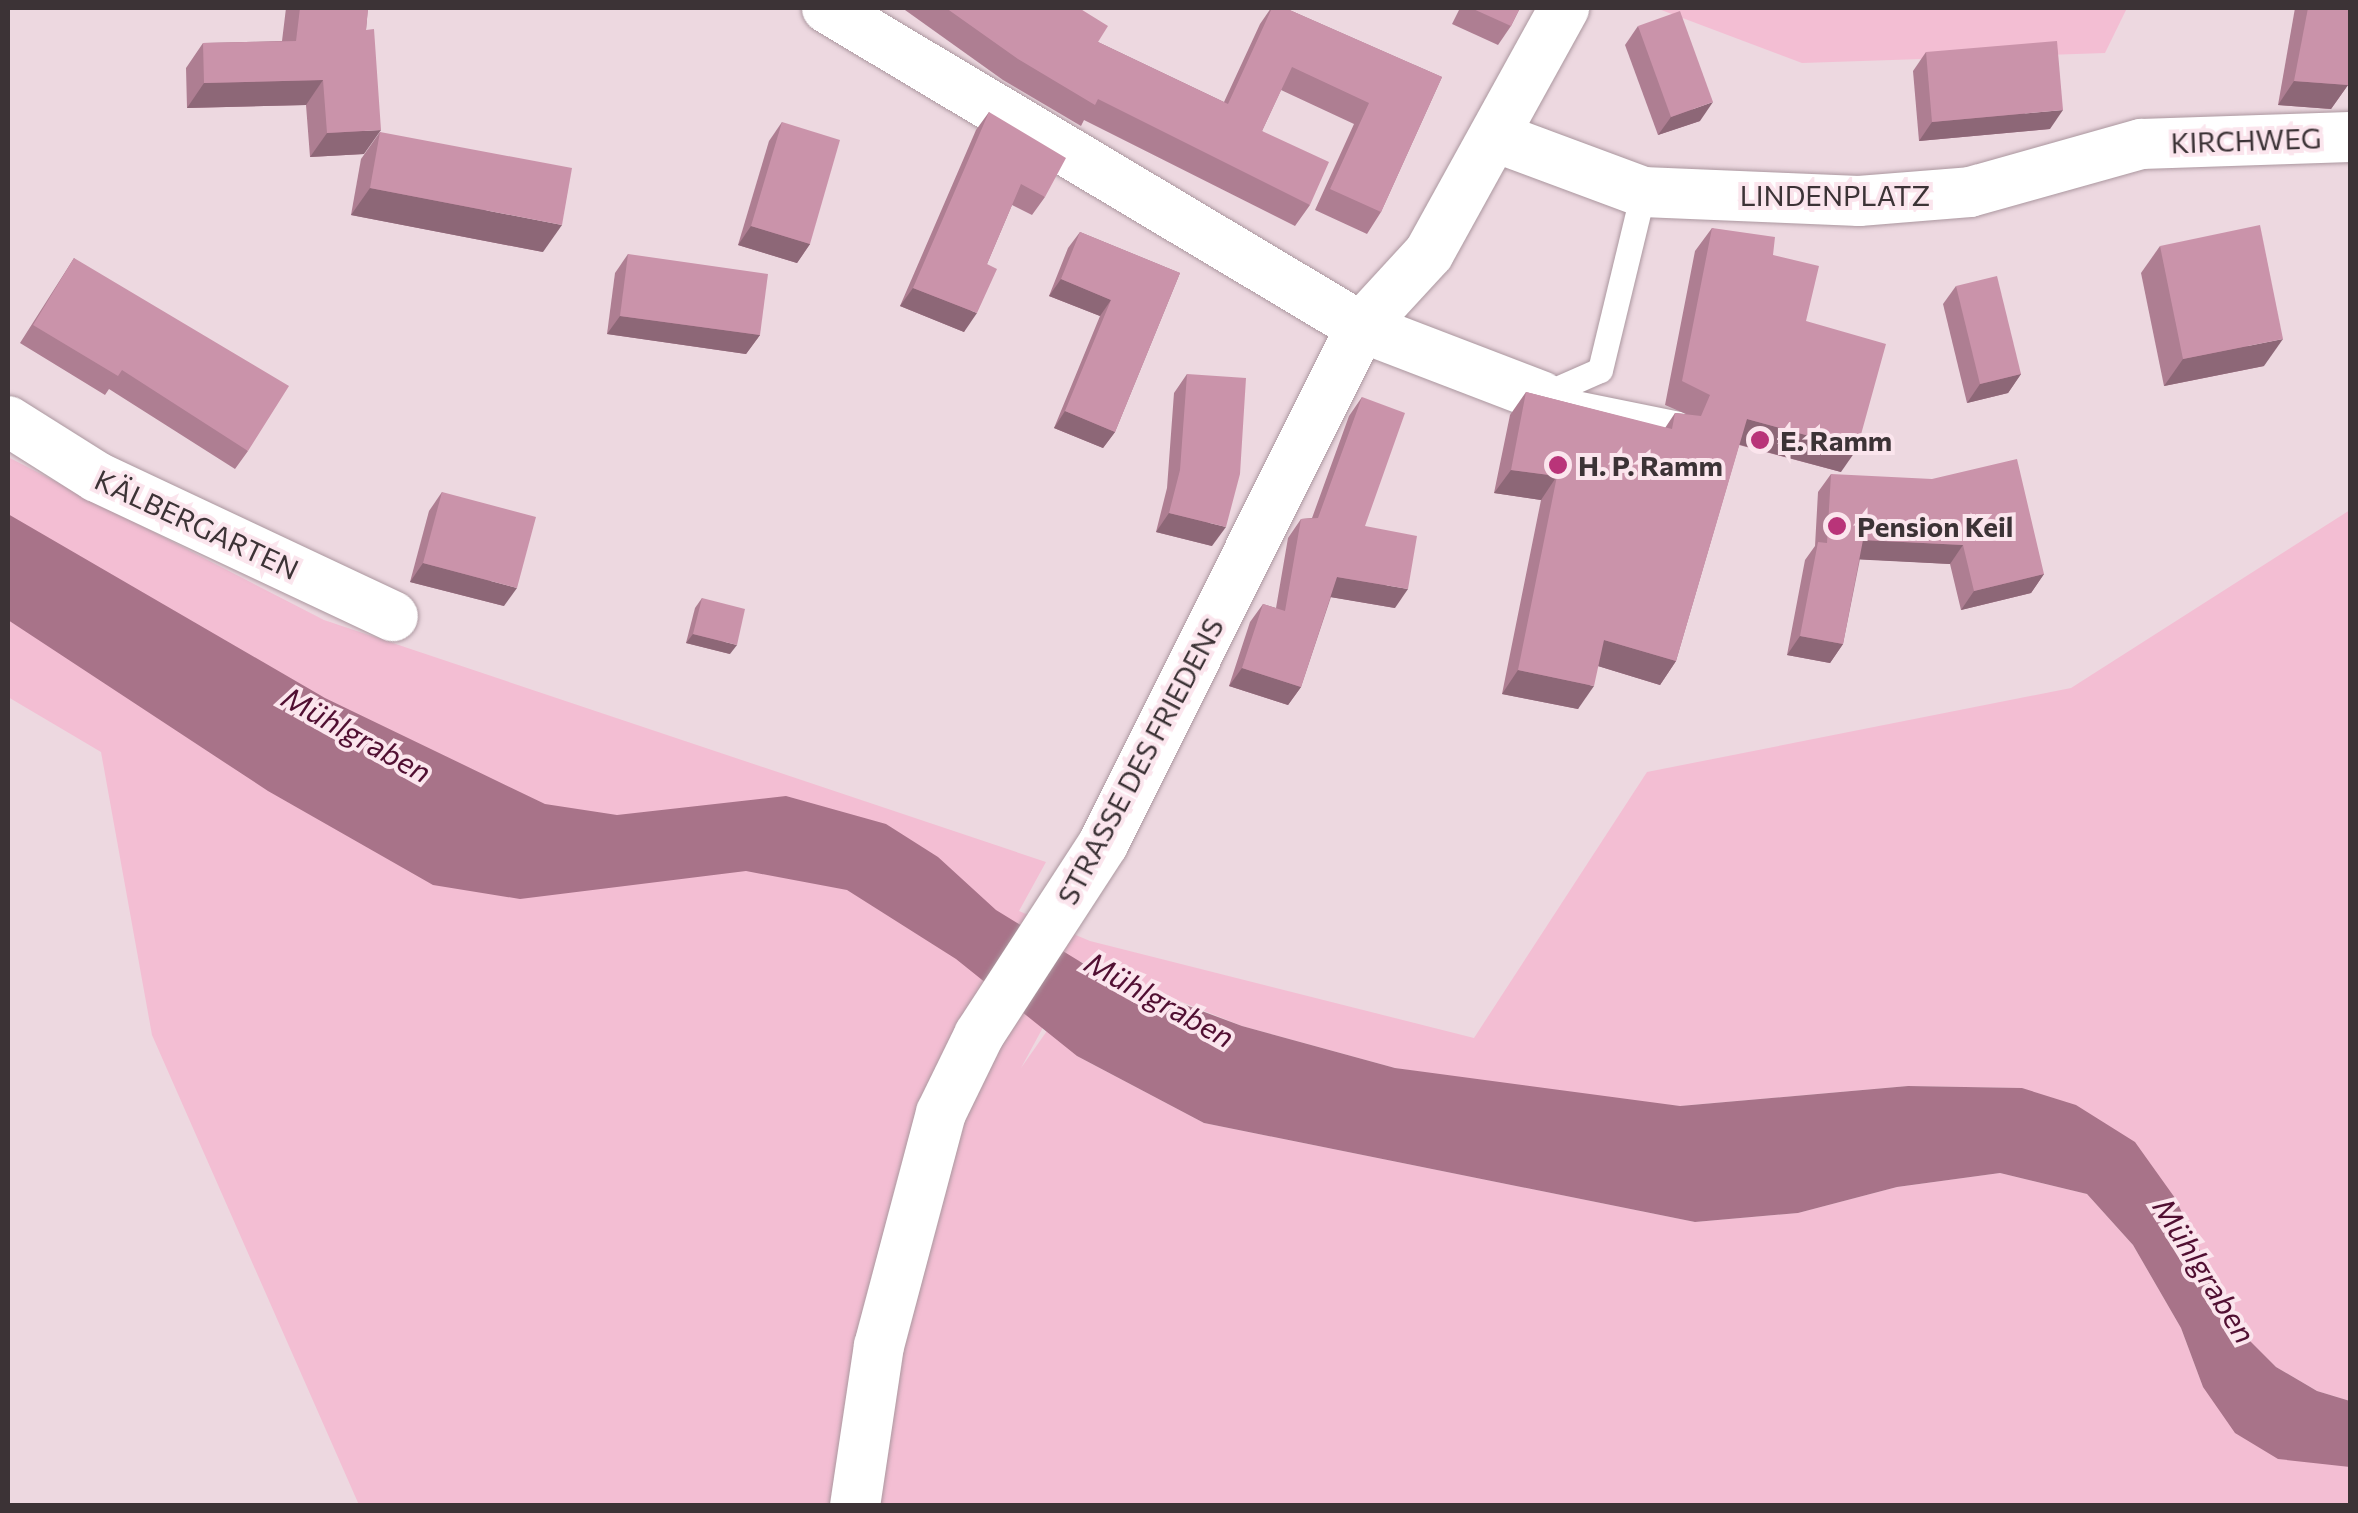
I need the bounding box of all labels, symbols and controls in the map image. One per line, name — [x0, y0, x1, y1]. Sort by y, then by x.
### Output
street label: KIRCHWEG — [2170, 121, 2322, 159]
street label: LINDENPLATZ — [1740, 178, 1930, 212]
place label: E. Ramm — [1780, 423, 1892, 457]
marker: E. Ramm — [1749, 429, 1771, 451]
place label: H. P. Ramm — [1578, 448, 1723, 482]
marker: H. P. Ramm — [1547, 454, 1569, 476]
street label: KÄLBERGARTEN — [90, 462, 304, 586]
place label: Pension Keil — [1857, 509, 2013, 543]
marker: Pension Keil — [1826, 515, 1848, 537]
street label: STRASSE DES FRIEDENS — [1050, 612, 1230, 910]
water label: Mühlgraben — [276, 678, 438, 790]
water label: Mühlgraben — [1079, 943, 1241, 1055]
water label: Mühlgraben — [2146, 1191, 2264, 1349]

